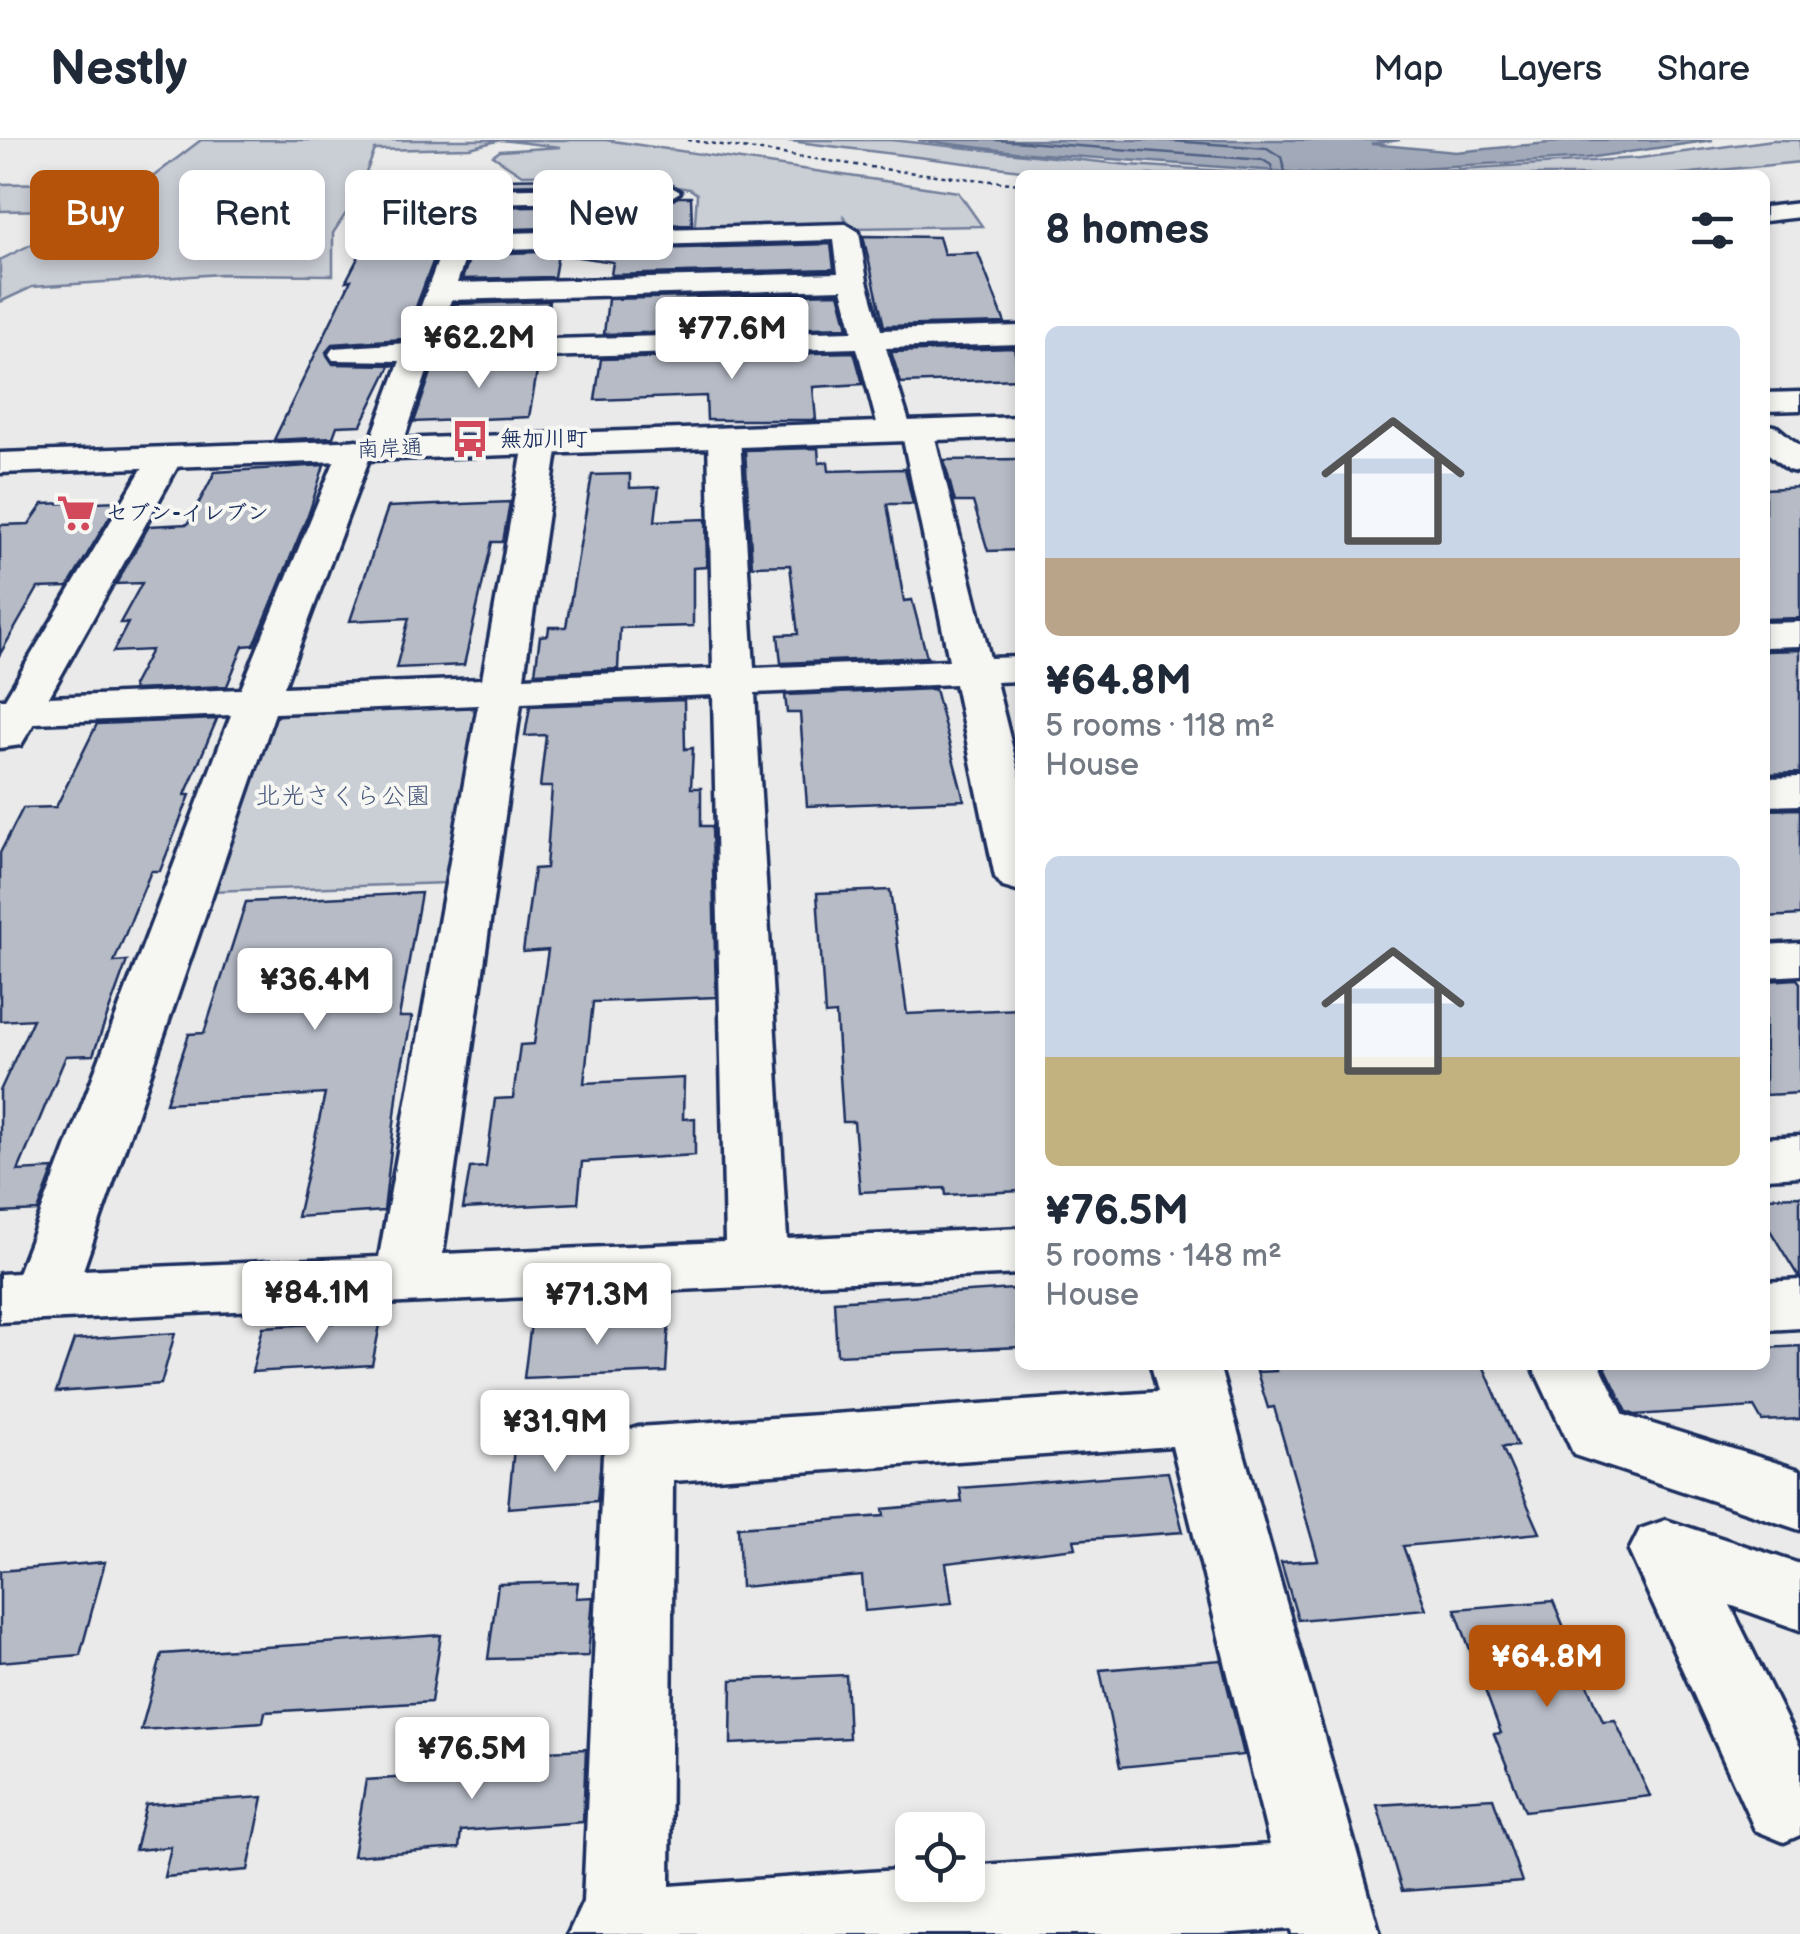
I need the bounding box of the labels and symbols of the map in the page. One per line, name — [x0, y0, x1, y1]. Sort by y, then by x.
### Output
pin: ¥77.6M — [651, 297, 813, 382]
pin: ¥62.2M — [398, 306, 560, 391]
bus stop icon: 無加川町 — [449, 418, 491, 460]
place label: 無加川町 — [500, 426, 588, 453]
street label: 南岸通 — [357, 434, 423, 464]
supermarket icon: セブン-イレブン — [55, 492, 97, 534]
place label: セブン-イレブン — [106, 500, 269, 527]
park label: 北光さくら公園 — [255, 781, 431, 812]
pin: ¥36.4M — [234, 948, 396, 1033]
pin: ¥84.1M — [236, 1261, 398, 1346]
pin: ¥71.3M — [516, 1263, 678, 1348]
pin: ¥31.9M — [474, 1390, 636, 1475]
pin: ¥64.8M — [1466, 1625, 1628, 1710]
pin: ¥76.5M — [391, 1717, 553, 1802]

